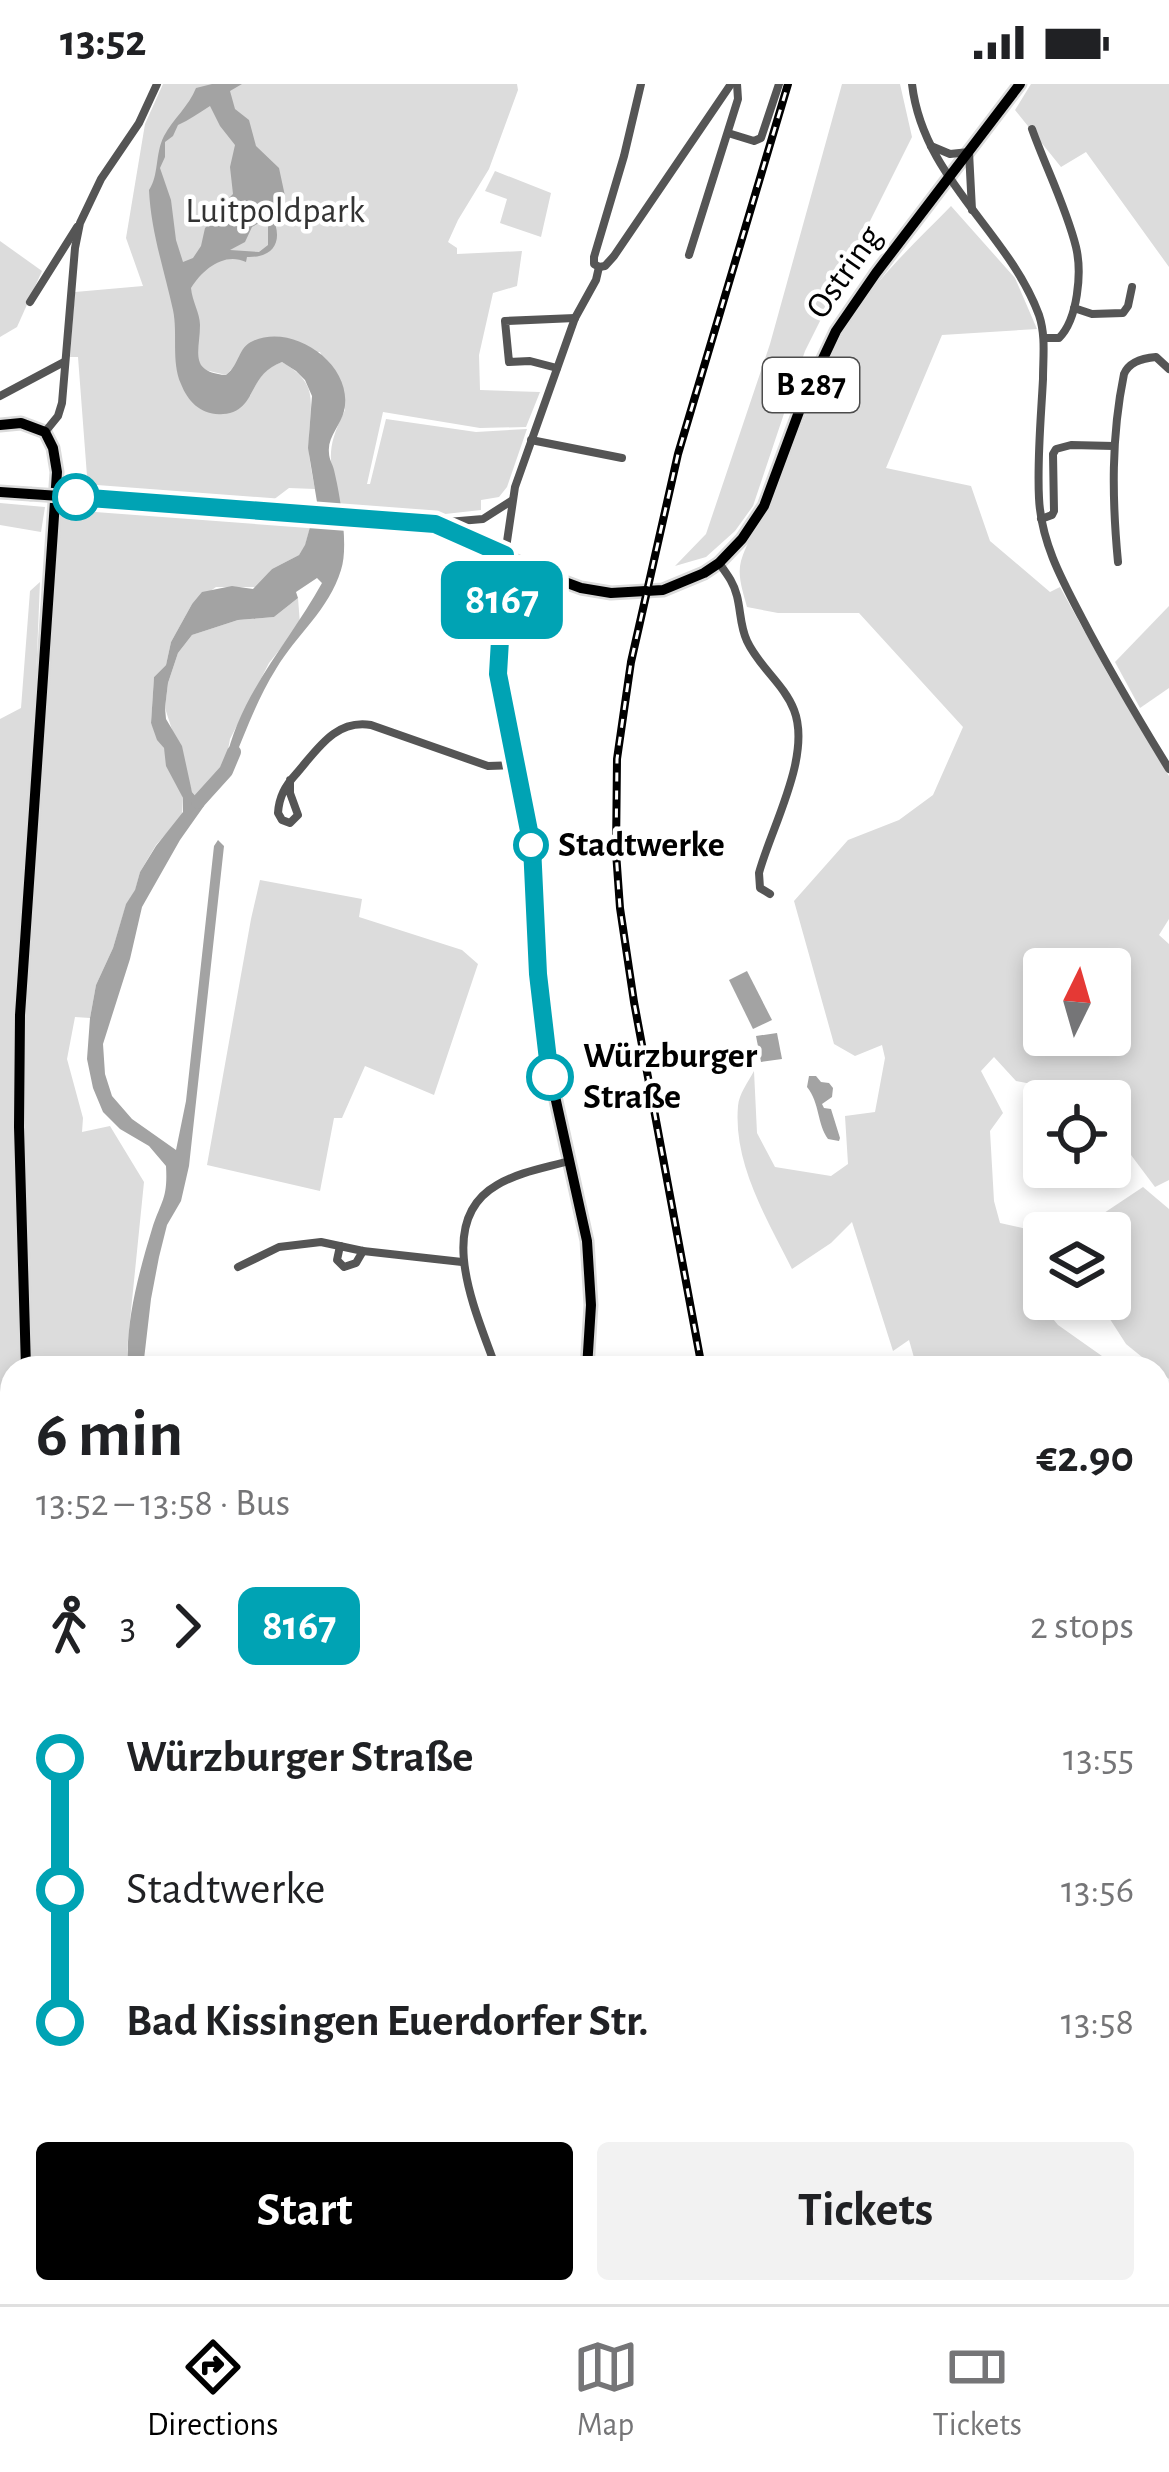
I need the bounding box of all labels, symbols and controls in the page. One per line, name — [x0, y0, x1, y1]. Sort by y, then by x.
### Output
text: 13:52 — [60, 19, 147, 64]
park label: Luitpoldpark — [185, 193, 365, 229]
street label: Ostring — [799, 219, 889, 325]
road number: B 287 — [763, 358, 859, 412]
unlabelled marker — [54, 475, 98, 519]
line badge: 8167 — [418, 561, 586, 639]
text: 8167 — [465, 579, 539, 621]
place label: Stadtwerke — [558, 827, 725, 863]
marker: Stadtwerke — [515, 829, 547, 861]
north arrow — [1023, 948, 1131, 1056]
map controls — [1023, 948, 1131, 1320]
place label: Würzburger Straße — [583, 1038, 758, 1115]
marker: Würzburger Straße — [528, 1055, 572, 1099]
button: locate — [1023, 1080, 1131, 1188]
button: layers — [1023, 1212, 1131, 1320]
text: 6 min — [36, 1402, 183, 1468]
text: €2.90 — [1036, 1435, 1134, 1480]
text: 13:52 – 13:58 · Bus — [36, 1484, 290, 1523]
icon: walk — [36, 1593, 102, 1659]
icon: forward — [154, 1593, 220, 1659]
text: 8167 — [262, 1605, 336, 1647]
text: 3 — [120, 1607, 136, 1646]
text: 2 stops — [1030, 1607, 1134, 1646]
text: Würzburger Straße — [126, 1735, 473, 1780]
text: 13:55 — [1063, 1739, 1134, 1778]
text: Stadtwerke — [126, 1867, 326, 1912]
text: 13:56 — [1061, 1871, 1134, 1910]
text: Bad Kissingen Euerdorfer Str. — [126, 1999, 649, 2044]
text: 13:58 — [1061, 2003, 1134, 2042]
button: Start — [36, 2142, 573, 2280]
button: Tickets — [597, 2142, 1134, 2280]
tab: Directions — [147, 2334, 279, 2446]
tab: Map — [573, 2334, 639, 2446]
tab: Tickets — [933, 2334, 1022, 2446]

